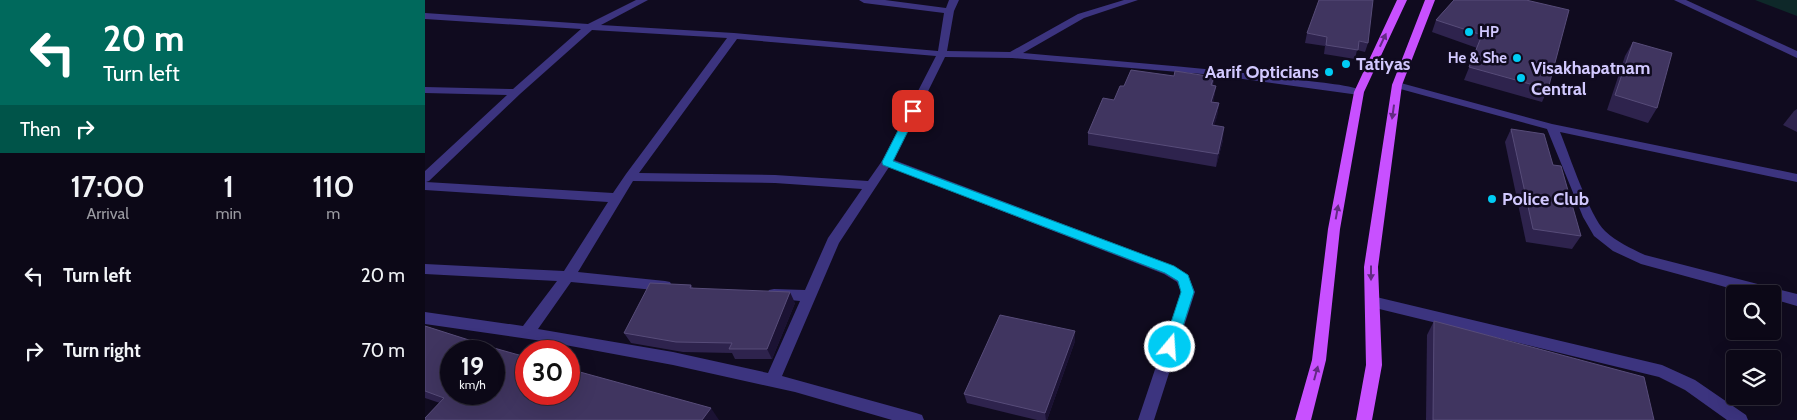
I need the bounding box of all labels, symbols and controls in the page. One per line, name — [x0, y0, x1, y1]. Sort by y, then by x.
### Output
text: 20 m — [103, 17, 185, 60]
icon: left — [20, 20, 85, 85]
place label: HP — [1479, 23, 1499, 41]
marker: HP — [1463, 26, 1475, 38]
one-way arrow — [1379, 32, 1388, 47]
place label: He & She — [1448, 49, 1507, 67]
marker: He & She — [1511, 52, 1523, 64]
place label: Tatiyas — [1356, 53, 1411, 75]
place label: Visakhapatnam Central — [1531, 57, 1650, 100]
marker: Tatiyas — [1340, 58, 1352, 70]
text: Turn left — [103, 60, 180, 87]
place label: Aarif Opticians — [1205, 61, 1319, 83]
marker: Aarif Opticians — [1323, 66, 1335, 78]
marker: Visakhapatnam Central — [1515, 72, 1527, 84]
pin — [892, 90, 934, 132]
icon: arrive — [899, 97, 927, 125]
one-way arrow — [1388, 105, 1396, 121]
icon: right — [71, 115, 99, 143]
text: Then — [20, 118, 61, 141]
text: 17:00 — [70, 168, 145, 205]
text: 1 — [223, 168, 234, 205]
text: 110 — [312, 168, 355, 205]
place label: Police Club — [1502, 188, 1589, 210]
marker: Police Club — [1486, 193, 1498, 205]
text: Arrival — [86, 204, 129, 223]
text: min — [215, 204, 242, 223]
text: m — [326, 204, 340, 223]
one-way arrow — [1333, 204, 1341, 220]
icon: left — [20, 262, 48, 290]
text: Turn left — [63, 264, 131, 287]
text: 20 m — [361, 264, 405, 287]
one-way arrow — [1367, 266, 1375, 282]
map controls — [1726, 285, 1781, 405]
button: search — [1726, 285, 1781, 340]
position arrow — [1143, 320, 1195, 372]
icon: right — [20, 337, 48, 365]
text: Turn right — [63, 339, 141, 362]
text: 70 m — [361, 339, 405, 362]
speed limit sign: 30 — [515, 340, 580, 405]
button: layers — [1726, 350, 1781, 405]
text: 19 — [461, 351, 484, 381]
one-way arrow — [1312, 365, 1320, 380]
text: km/h — [459, 377, 486, 392]

